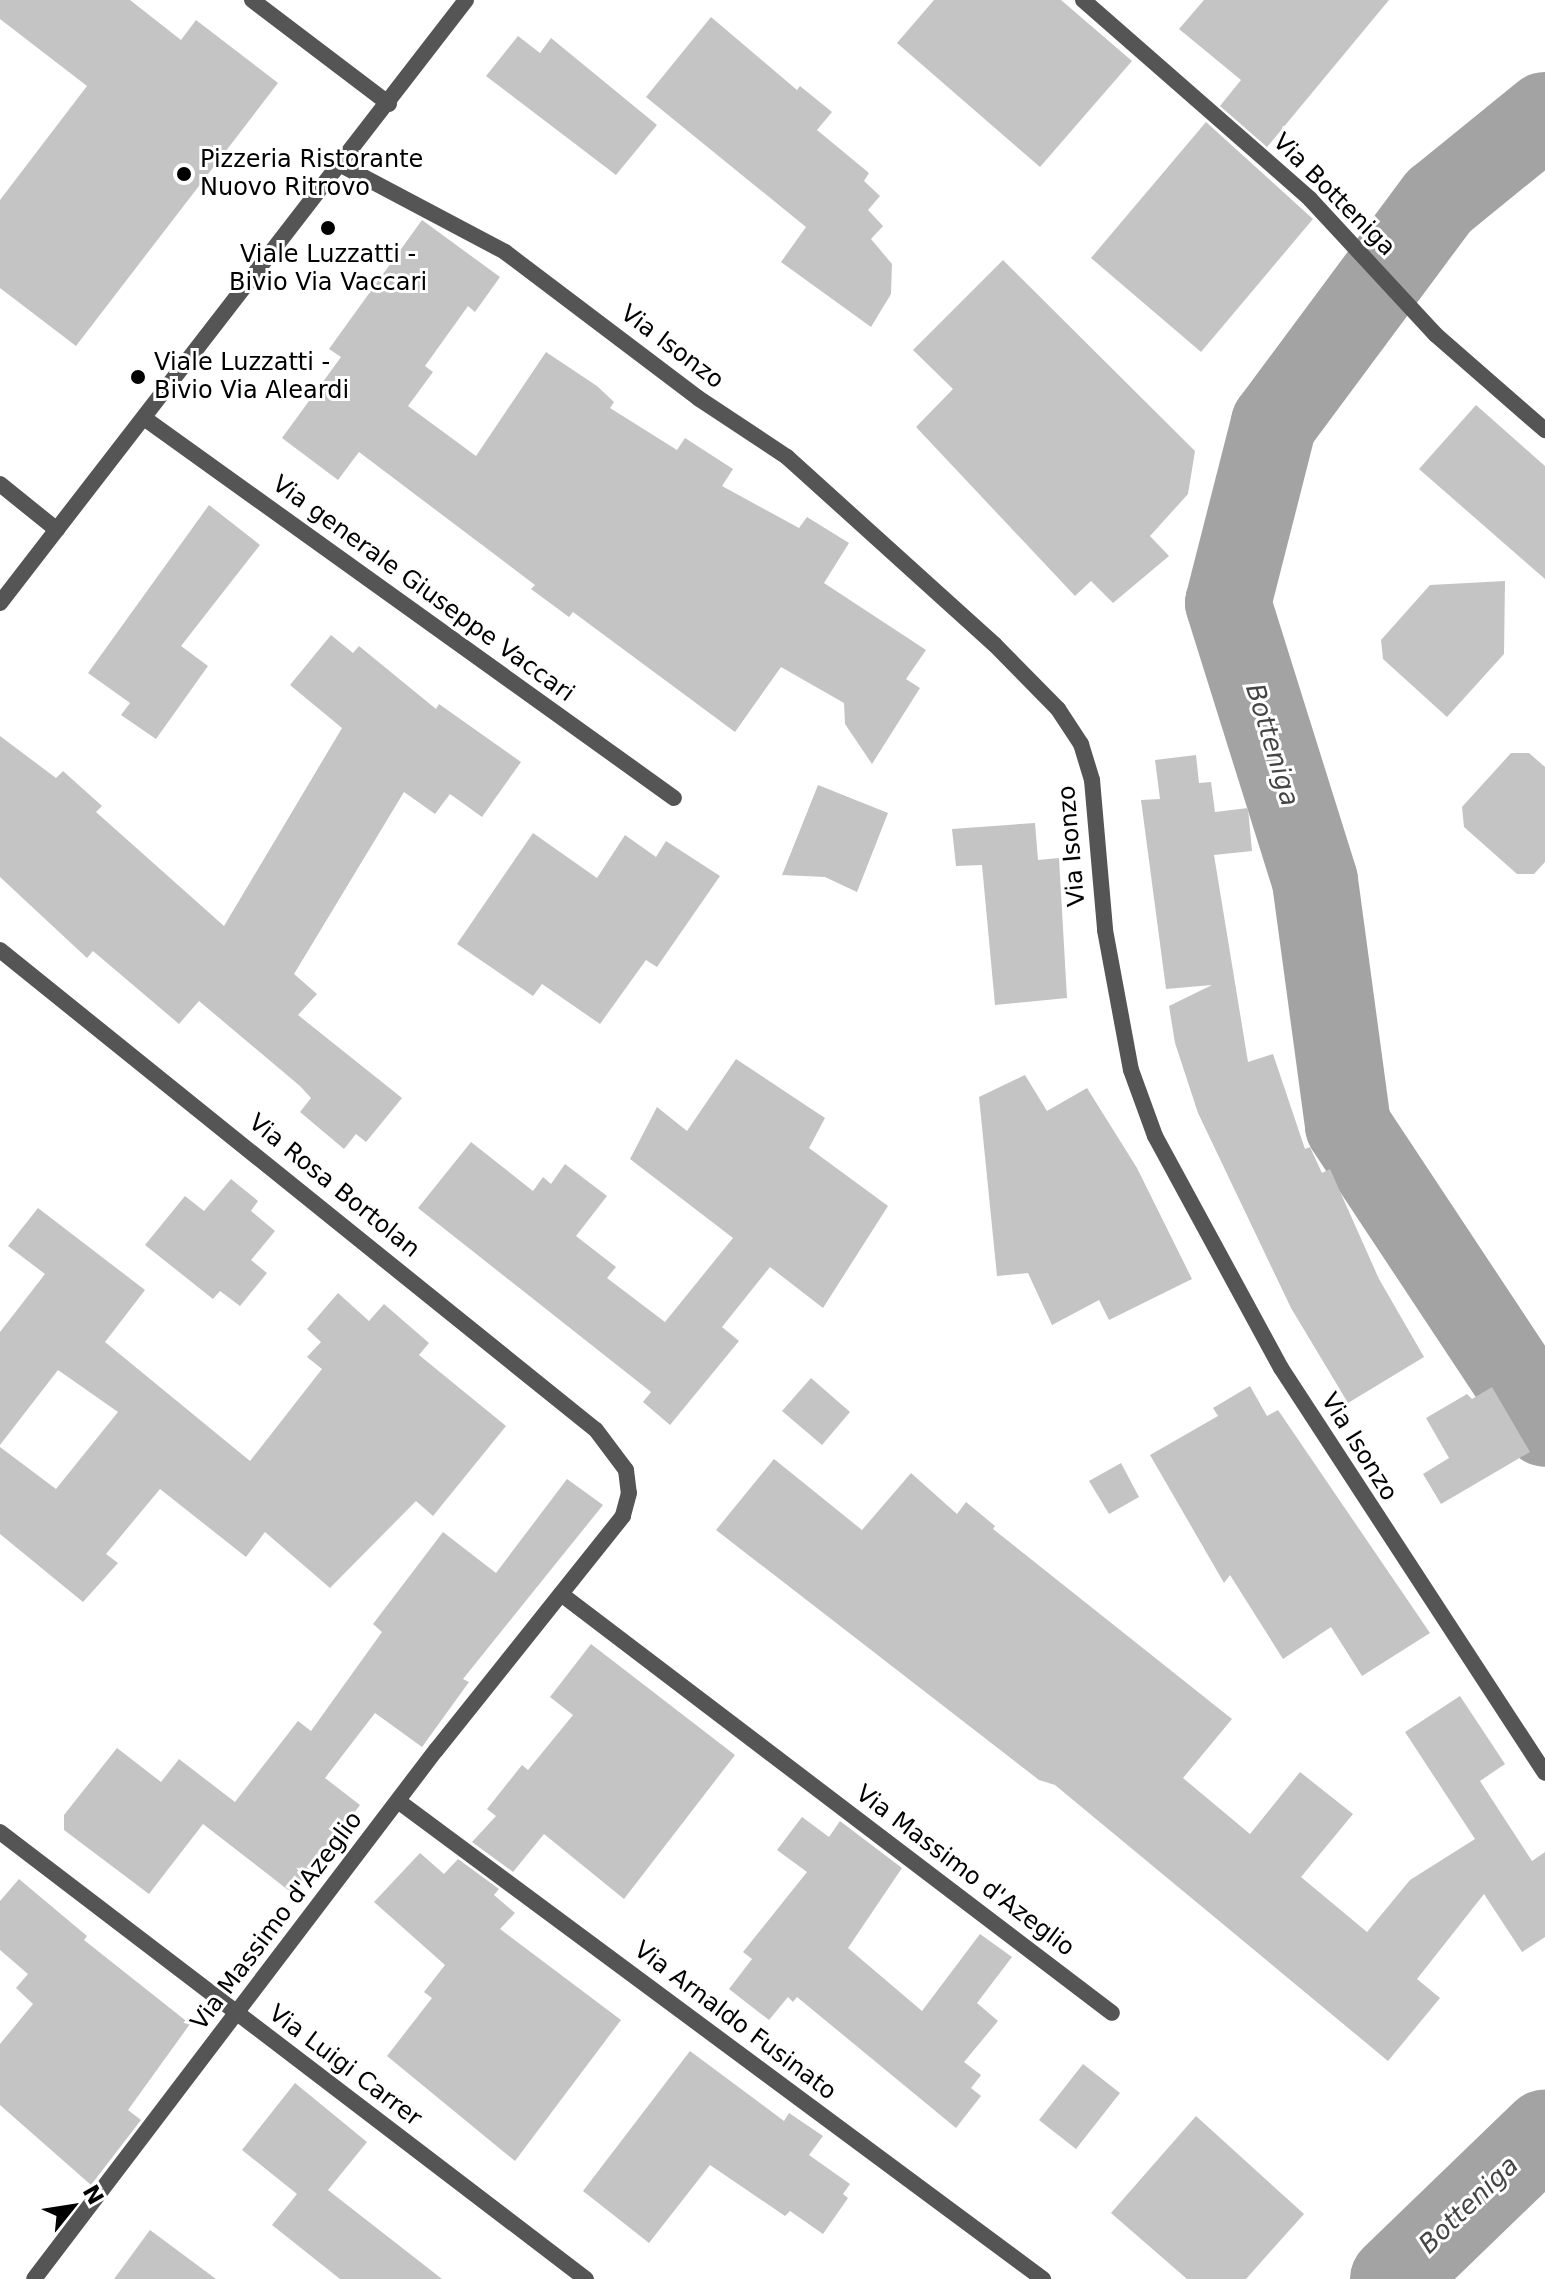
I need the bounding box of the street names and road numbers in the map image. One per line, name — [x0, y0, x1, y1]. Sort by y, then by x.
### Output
street label: Via Botteniga — [1267, 128, 1401, 262]
street label: Via Isonzo — [615, 299, 729, 395]
street label: Via generale Giuseppe Vaccari — [266, 470, 580, 708]
street label: Via Isonzo — [1052, 784, 1092, 908]
street label: Via Rosa Bortolan — [243, 1108, 425, 1264]
street label: Via Isonzo — [1315, 1388, 1403, 1506]
street label: Via Massimo d'Azeglio — [850, 1779, 1080, 1963]
street label: Via Massimo d'Azeglio — [185, 1806, 369, 2036]
street label: Via Arnaldo Fusinato — [628, 1936, 842, 2106]
street label: Via Luigi Carrer — [263, 1999, 427, 2133]

